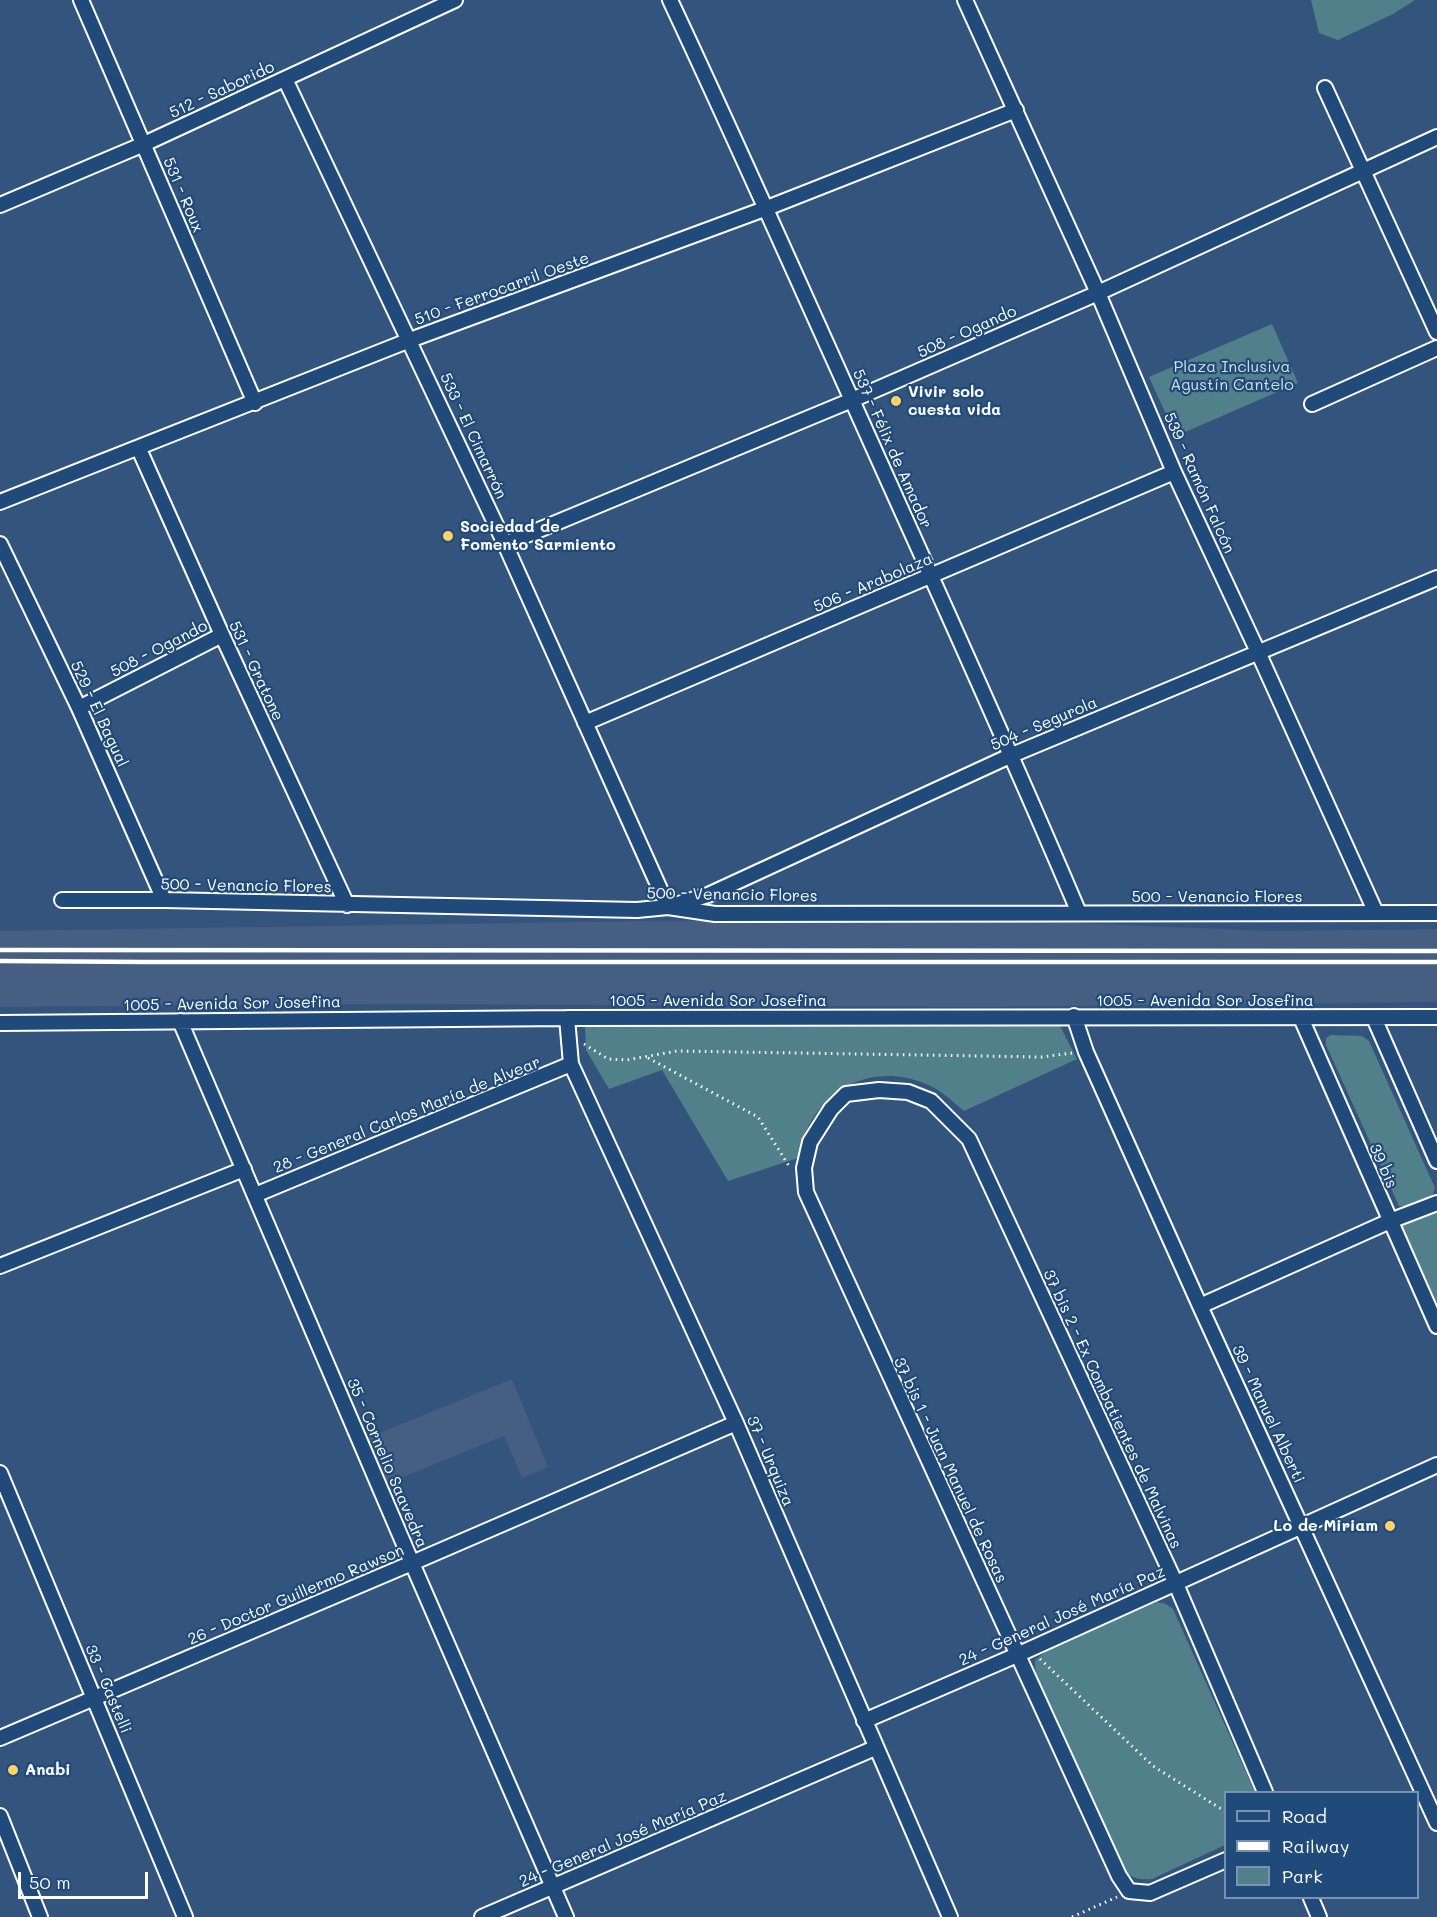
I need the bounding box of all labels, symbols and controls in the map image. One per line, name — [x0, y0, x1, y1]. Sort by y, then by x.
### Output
street label: 512 - Saborido — [166, 57, 278, 123]
street label: 531 - Roux — [159, 155, 207, 235]
street label: 510 - Ferrocarril Oeste — [412, 248, 592, 330]
street label: 508 - Ogando — [915, 302, 1019, 362]
park label: Plaza Inclusiva Agustín Cantelo — [1170, 357, 1294, 395]
street label: 537 - Félix de Amador — [848, 366, 936, 532]
street label: 533 - El Cimarrón — [435, 370, 511, 502]
place label: Vivir solo cuesta vida — [908, 382, 1001, 420]
marker: Vivir solo cuesta vida — [889, 394, 903, 408]
street label: 539 - Ramón Falcón — [1159, 410, 1239, 556]
place label: Sociedad de Fomento Sarmiento — [460, 517, 616, 555]
marker: Sociedad de Fomento Sarmiento — [441, 529, 455, 543]
street label: 506 - Arabolaza — [811, 549, 935, 617]
street label: 508 - Ogando — [107, 616, 211, 682]
street label: 531 - Gratone — [224, 618, 288, 724]
street label: 529 - El Bagual — [66, 658, 132, 770]
street label: 504 - Segurola — [988, 693, 1100, 755]
street label: 500 - Venancio Flores — [160, 875, 332, 897]
street label: 500 - Venancio Flores — [646, 884, 818, 906]
street label: 500 - Venancio Flores — [1131, 887, 1303, 907]
street label: 1005 - Avenida Sor Josefina — [609, 991, 827, 1011]
street label: 1005 - Avenida Sor Josefina — [1096, 991, 1314, 1011]
street label: 1005 - Avenida Sor Josefina — [123, 993, 341, 1015]
street label: 28 - General Carlos María de Alvear — [271, 1052, 543, 1178]
street label: 39 bis — [1365, 1141, 1401, 1191]
street label: 37 bis 2 - Ex Combatientes de Malvinas — [1039, 1266, 1185, 1552]
street label: 39 - Manuel Alberti — [1228, 1342, 1308, 1486]
street label: 37 bis 1 - Juan Manuel de Rosas — [889, 1354, 1011, 1586]
street label: 35 - Cornelio Saavedra — [343, 1375, 431, 1551]
street label: 37 - Urquiza — [742, 1413, 798, 1509]
place label: Lo de Miriam — [1273, 1516, 1378, 1536]
marker: Lo de Miriam — [1383, 1519, 1397, 1533]
street label: 26 - Doctor Guillermo Rawson — [185, 1541, 407, 1649]
street label: 24 - General José María Paz — [956, 1562, 1168, 1670]
street label: 33 - Castelli — [81, 1642, 135, 1736]
place label: Anabi — [25, 1760, 71, 1780]
marker: Anabi — [6, 1763, 20, 1777]
street label: 24 - General José María Paz — [516, 1786, 730, 1892]
legend — [1224, 1791, 1419, 1899]
text: Road — [1282, 1804, 1327, 1828]
text: Railway — [1282, 1834, 1349, 1858]
scale bar — [21, 1860, 152, 1898]
text: Park — [1282, 1864, 1323, 1888]
text: 50 m — [29, 1870, 71, 1894]

